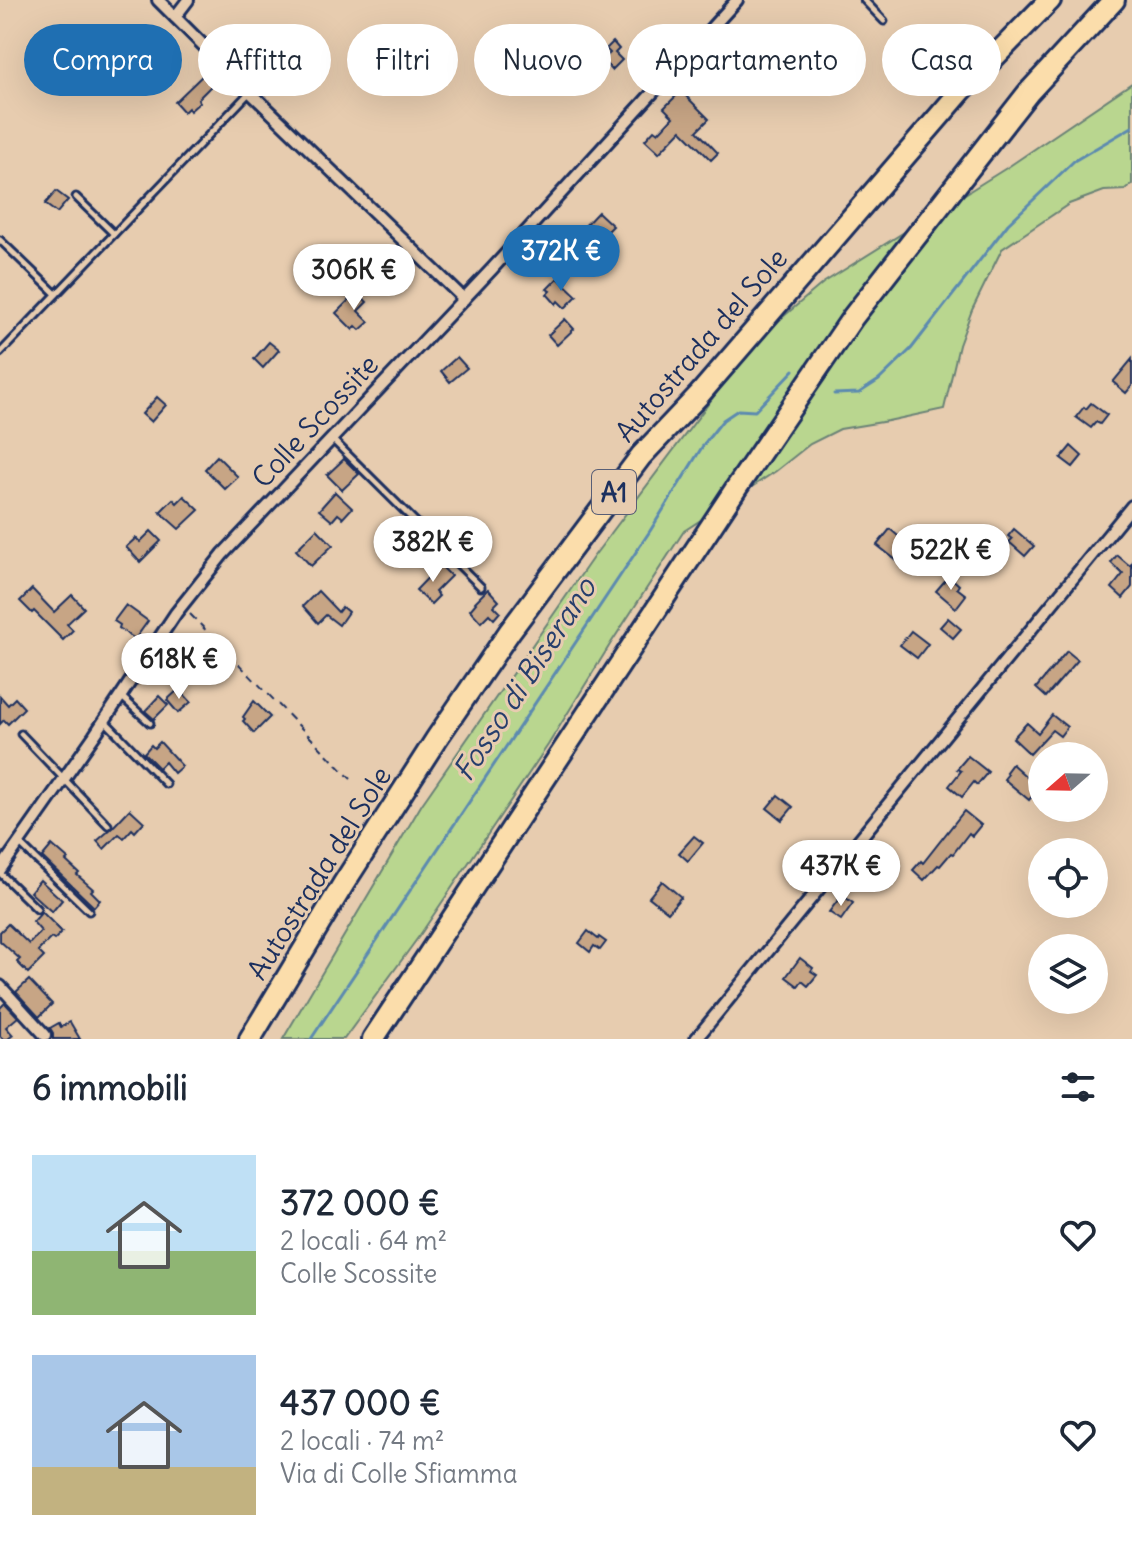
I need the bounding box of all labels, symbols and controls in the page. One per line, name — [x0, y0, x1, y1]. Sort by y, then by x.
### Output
chip: Compra — [24, 24, 182, 96]
chip: Affitta — [198, 24, 331, 96]
chip: Filtri — [347, 24, 458, 96]
chip: Nuovo — [474, 24, 611, 96]
chip: Appartamento — [627, 24, 866, 96]
chip: Casa — [882, 24, 1001, 96]
pin: 372K € — [496, 225, 626, 293]
text: 372K € — [521, 234, 601, 267]
street label: Autostrada del Sole — [607, 241, 795, 449]
pin: 306K € — [289, 244, 419, 312]
text: 306K € — [311, 253, 397, 286]
street label: Colle Scossite — [244, 347, 386, 495]
road number: A1 — [592, 470, 636, 514]
pin: 382K € — [368, 516, 498, 584]
pin: 522K € — [886, 524, 1016, 592]
text: 382K € — [392, 525, 474, 558]
text: 522K € — [910, 533, 992, 566]
water label: Fosso di Biserano — [444, 568, 605, 788]
pin: 618K € — [114, 633, 244, 701]
text: 618K € — [139, 642, 219, 675]
north arrow — [1028, 742, 1108, 822]
map controls — [1028, 742, 1108, 1014]
street label: Autostrada del Sole — [239, 760, 399, 986]
button: locate — [1028, 838, 1108, 918]
pin: 437K € — [776, 840, 906, 908]
text: 437K € — [800, 849, 882, 882]
button: layers — [1028, 934, 1108, 1014]
icon: filters — [1056, 1065, 1100, 1109]
text: 6 immobili — [32, 1066, 188, 1109]
text: 372 000 € — [280, 1181, 440, 1224]
icon: home — [96, 1187, 192, 1283]
icon: heart — [1056, 1213, 1100, 1257]
text: 2 locali · 64 m² — [280, 1224, 447, 1257]
text: Colle Scossite — [280, 1257, 437, 1290]
text: 437 000 € — [280, 1381, 441, 1424]
icon: home — [96, 1387, 192, 1483]
icon: heart — [1056, 1413, 1100, 1457]
text: 2 locali · 74 m² — [280, 1424, 444, 1457]
text: Via di Colle Sfiamma — [280, 1457, 518, 1490]

